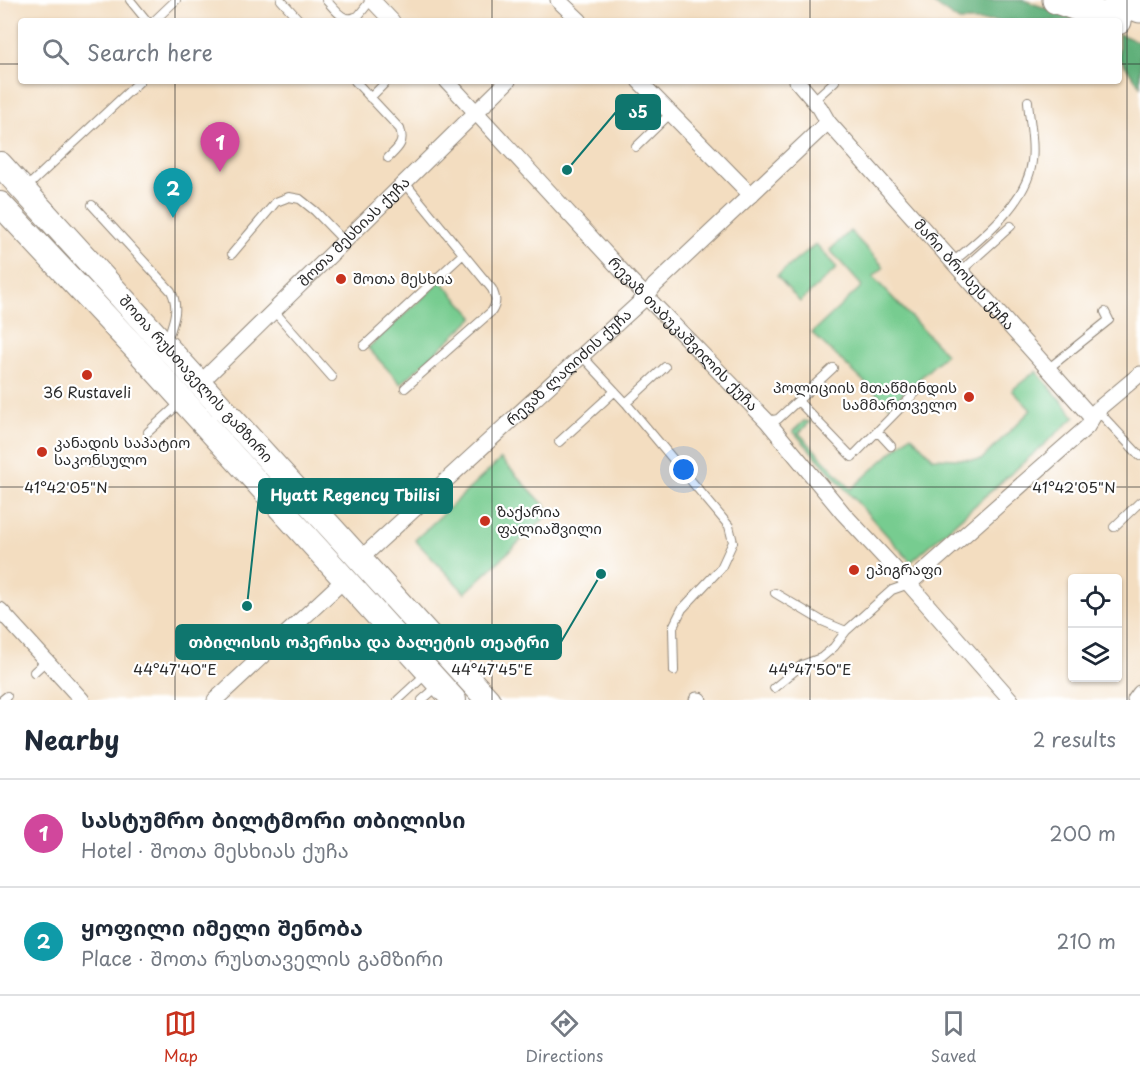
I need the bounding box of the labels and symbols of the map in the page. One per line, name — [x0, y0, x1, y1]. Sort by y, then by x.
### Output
callout: ა5 — [616, 95, 660, 129]
text: ა5 — [628, 99, 648, 123]
pin: 1 — [200, 122, 240, 172]
pin: 2 — [154, 168, 192, 218]
street label: შოთა მესხიას ქუჩა — [294, 174, 414, 290]
street label: მარი ბროსეს ქუჩა — [909, 213, 1021, 334]
street label: რევაზ თაბუკაშვილის ქუჩა — [604, 250, 764, 416]
place label: შოთა მესხია — [353, 270, 453, 288]
marker: შოთა მესხია — [334, 272, 348, 286]
street label: შოთა რუსთაველის გამზირი — [115, 289, 279, 467]
street label: რევაზ ლაღიძის ქუჩა — [500, 303, 636, 430]
marker: 36 Rustaveli — [80, 368, 94, 382]
place label: პოლიციის მთაწმინდის სამმართველო — [773, 375, 957, 415]
place label: 36 Rustaveli — [43, 380, 131, 403]
marker: პოლიციის მთაწმინდის სამმართველო — [962, 390, 976, 404]
place label: კანადის საპატიო საკონსულო — [54, 430, 190, 470]
marker: კანადის საპატიო საკონსულო — [35, 445, 49, 459]
your location — [669, 455, 698, 484]
text: 41°42'05"N — [24, 475, 108, 498]
text: 41°42'05"N — [1032, 475, 1116, 498]
callout: Hyatt Regency Tbilisi — [259, 479, 452, 513]
text: Hyatt Regency Tbilisi — [270, 482, 440, 506]
place label: ზაქარია ფალიაშვილი — [497, 499, 602, 539]
marker: ზაქარია ფალიაშვილი — [478, 514, 492, 528]
place label: ეპიგრაფი — [866, 557, 942, 580]
marker: ეპიგრაფი — [847, 563, 861, 577]
callout: თბილისის ოპერისა და ბალეტის თეატრი — [176, 625, 561, 659]
text: თბილისის ოპერისა და ბალეტის თეატრი — [188, 629, 550, 653]
text: 44°47'40"E — [133, 657, 217, 680]
text: 44°47'45"E — [451, 657, 533, 680]
text: 44°47'50"E — [769, 657, 851, 680]

